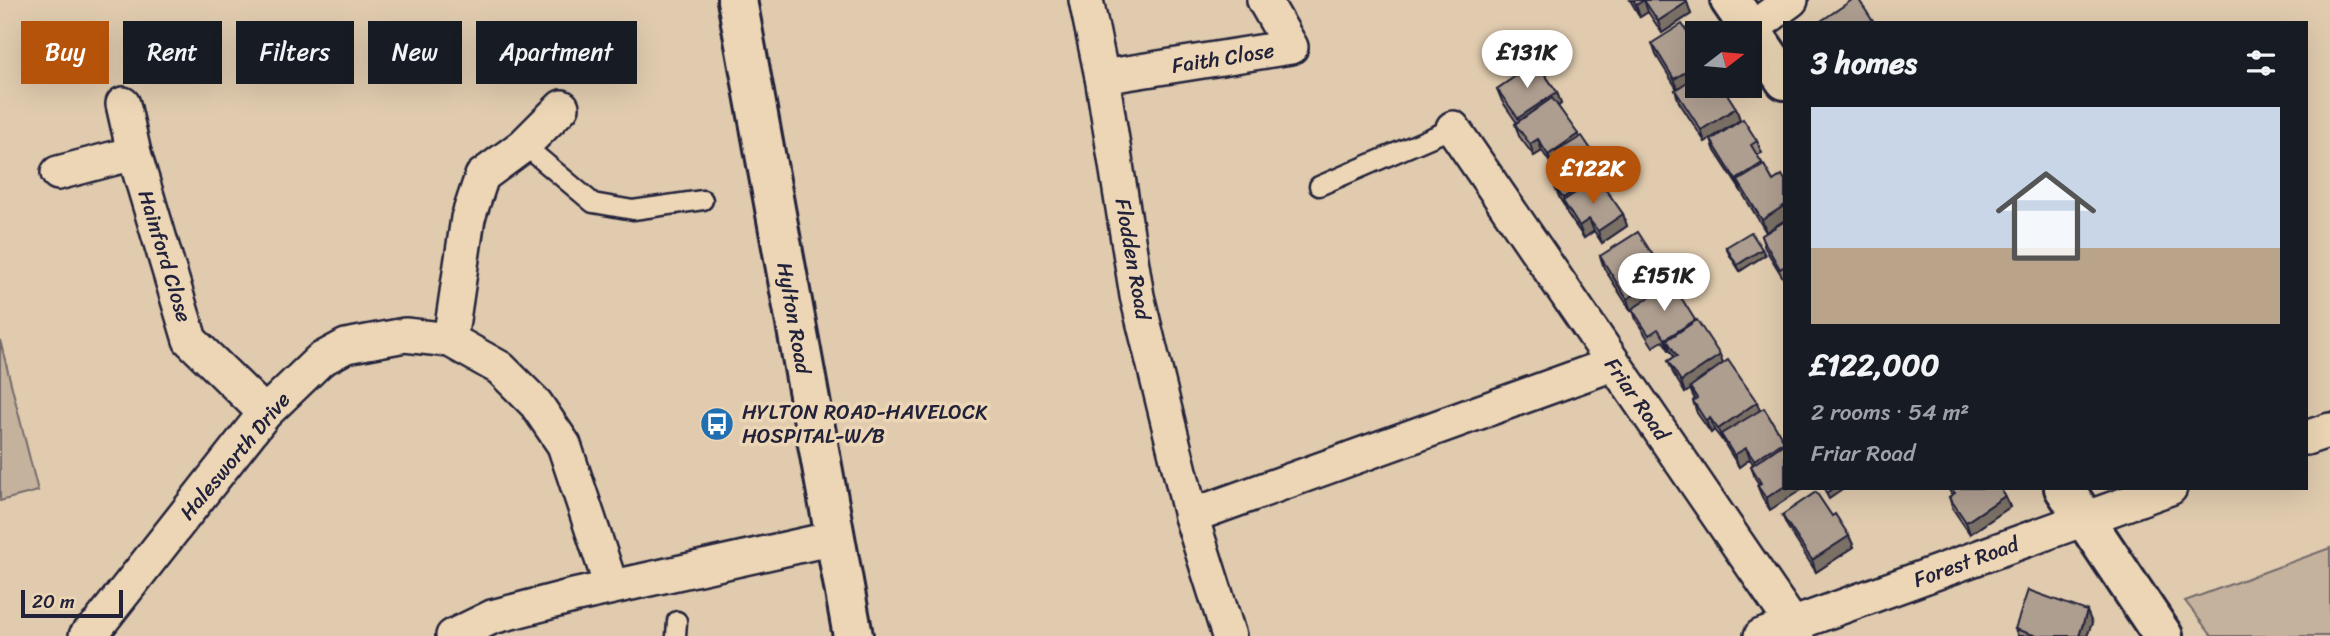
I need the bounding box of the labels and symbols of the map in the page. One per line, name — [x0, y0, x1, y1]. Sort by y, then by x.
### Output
north arrow — [1685, 21, 1762, 98]
street label: Faith Close — [1169, 31, 1277, 85]
pin: £131K — [1478, 31, 1576, 90]
pin: £122K — [1544, 146, 1642, 206]
street label: Hainford Close — [127, 185, 203, 327]
street label: Flodden Road — [1104, 195, 1163, 325]
pin: £151K — [1615, 254, 1713, 313]
street label: Hylton Road — [766, 259, 823, 379]
street label: Friar Road — [1594, 349, 1681, 450]
street label: Halesworth Drive — [169, 383, 301, 529]
place label: HYLTON ROAD-HAVELOCK HOSPITAL-W/B — [742, 393, 988, 455]
bus stop icon: HYLTON ROAD-HAVELOCK HOSPITAL-W/B — [698, 405, 736, 443]
street label: Forest Road — [1908, 525, 2026, 599]
scale bar — [21, 587, 122, 619]

